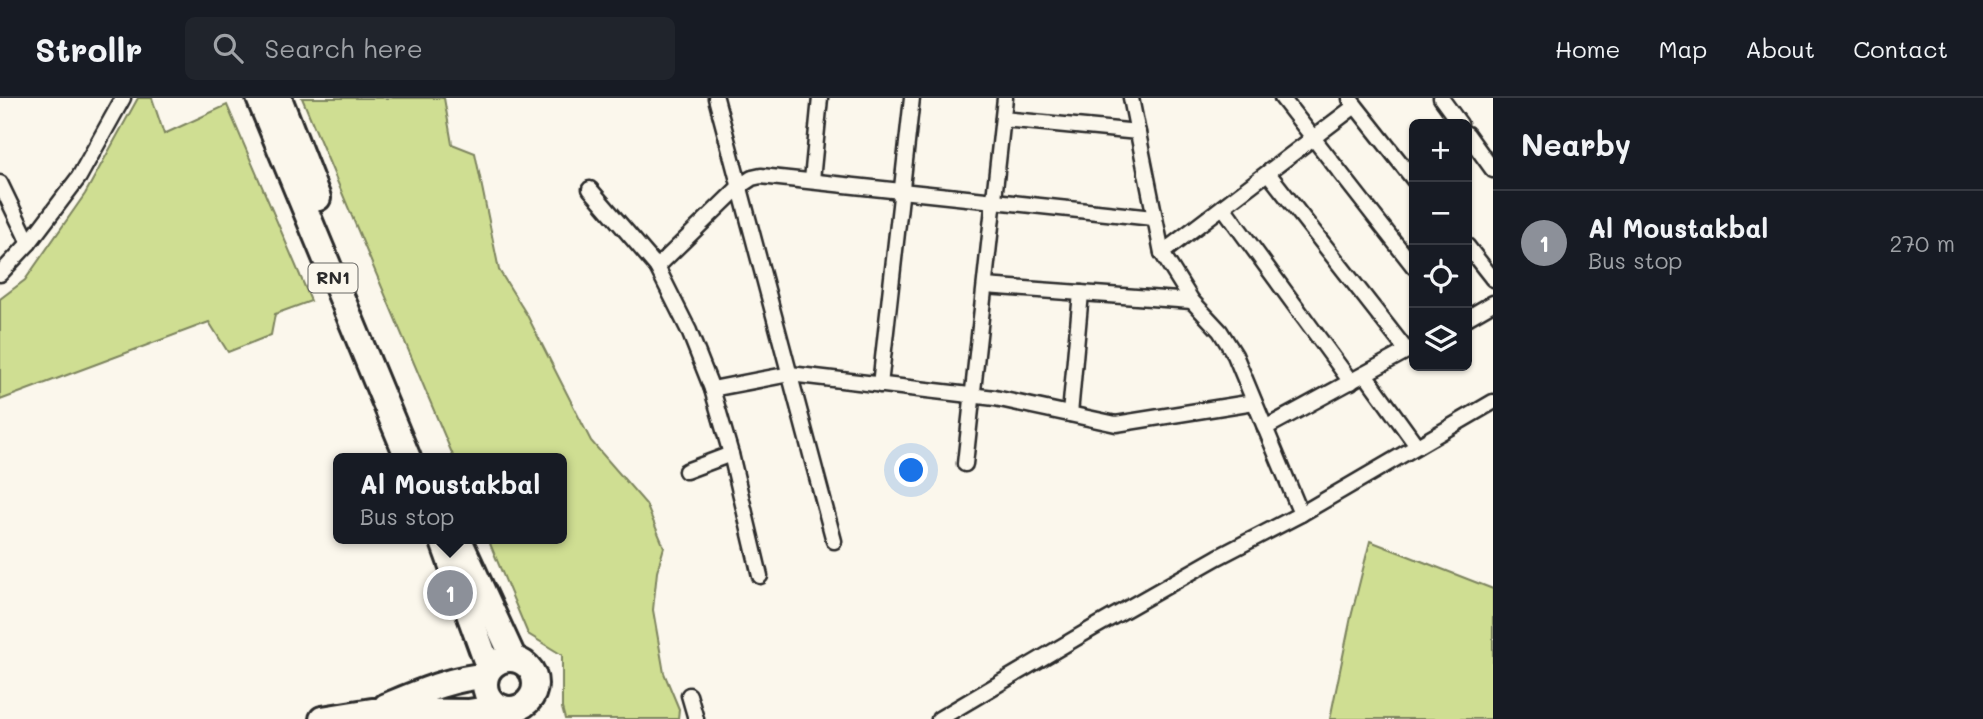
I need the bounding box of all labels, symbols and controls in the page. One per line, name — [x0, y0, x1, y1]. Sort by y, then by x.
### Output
search box — [185, 17, 675, 80]
text: Strollr — [35, 27, 143, 70]
icon: search — [209, 29, 247, 67]
text: Search here — [265, 31, 423, 65]
text: Home — [1555, 33, 1620, 64]
text: Map — [1658, 33, 1707, 64]
text: About — [1745, 33, 1815, 64]
text: Contact — [1853, 33, 1948, 64]
map controls — [1409, 119, 1472, 371]
button: + — [1409, 119, 1472, 182]
text: Nearby — [1521, 124, 1631, 164]
button: − — [1409, 182, 1472, 245]
text: Al Moustakbal — [1588, 211, 1768, 245]
text: 1 — [1539, 228, 1549, 258]
text: 270 m — [1890, 228, 1955, 258]
button: locate — [1409, 245, 1472, 308]
text: Bus stop — [1588, 245, 1683, 275]
road number: RN1 — [308, 264, 358, 293]
button: layers — [1409, 308, 1472, 371]
popup — [333, 453, 567, 544]
your location — [894, 453, 928, 487]
text: Al Moustakbal — [360, 467, 540, 501]
text: Bus stop — [360, 501, 454, 531]
pin: 1 — [427, 567, 473, 619]

